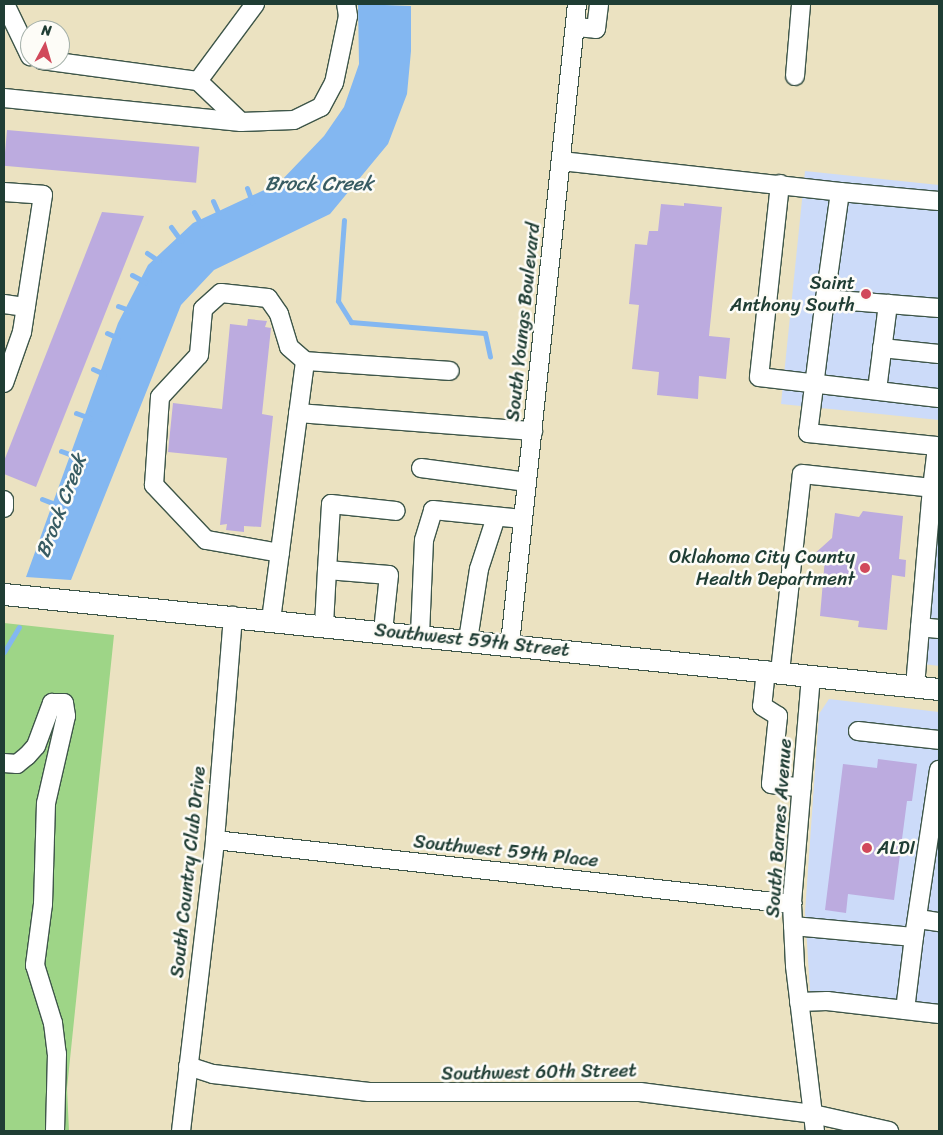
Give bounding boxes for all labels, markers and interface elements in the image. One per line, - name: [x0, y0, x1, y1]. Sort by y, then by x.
- text: N: [40, 18, 53, 44]
- north arrow: [20, 20, 70, 70]
- water label: Brock Creek: [265, 171, 373, 195]
- street label: South Youngs Boulevard: [501, 222, 545, 422]
- place label: Saint Anthony South: [729, 272, 855, 316]
- marker: Saint Anthony South: [859, 287, 873, 301]
- water label: Brock Creek: [30, 451, 92, 561]
- place label: Oklahoma City County Health Department: [669, 546, 855, 590]
- marker: Oklahoma City County Health Department: [859, 562, 871, 574]
- street label: Southwest 59th Street: [373, 618, 571, 662]
- street label: South Barnes Avenue: [761, 739, 797, 917]
- street label: South Country Club Drive: [166, 765, 210, 979]
- street label: Southwest 59th Place: [412, 830, 600, 872]
- place label: ALDI: [877, 837, 915, 859]
- marker: ALDI: [861, 842, 873, 854]
- street label: Southwest 60th Street: [441, 1059, 637, 1085]

